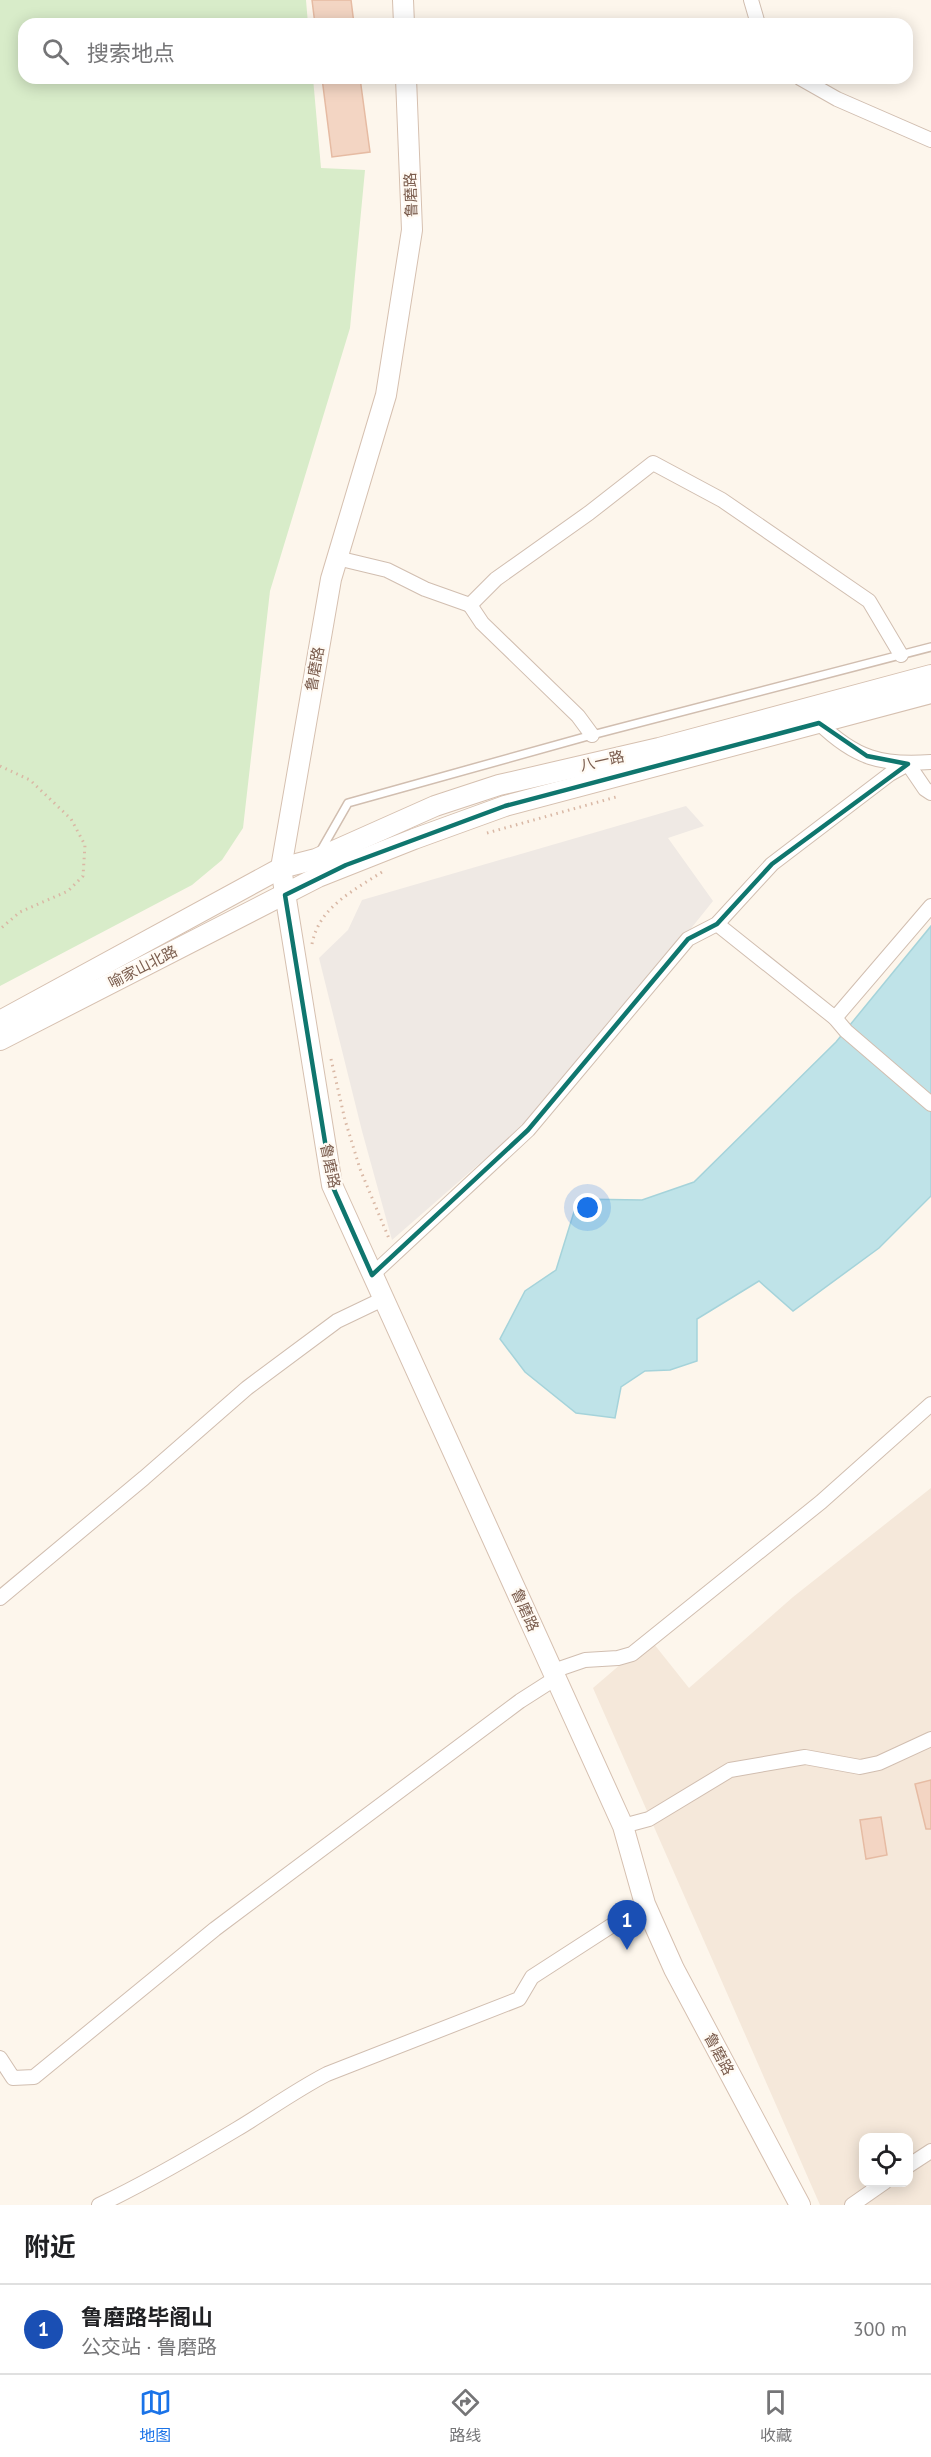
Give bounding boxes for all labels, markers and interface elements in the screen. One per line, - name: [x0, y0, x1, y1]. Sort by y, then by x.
- search box: [18, 18, 913, 84]
- icon: search: [39, 35, 72, 68]
- text: 搜索地点: [87, 39, 175, 67]
- street label: 鲁磨路: [400, 172, 421, 218]
- street label: 鲁磨路: [301, 645, 328, 693]
- street label: 八一路: [578, 746, 626, 775]
- street label: 喻家山北路: [105, 941, 181, 992]
- street label: 鲁磨路: [317, 1142, 344, 1190]
- your location: [573, 1193, 602, 1222]
- street label: 鲁磨路: [508, 1585, 543, 1634]
- pin: 1: [608, 1900, 646, 1950]
- street label: 鲁磨路: [700, 2029, 738, 2078]
- map controls: [859, 2133, 913, 2187]
- button: locate: [859, 2133, 913, 2187]
- text: 附近: [24, 2230, 76, 2263]
- text: 鲁磨路毕阁山: [81, 2303, 213, 2331]
- text: 1: [38, 2316, 49, 2342]
- text: 300 m: [853, 2316, 907, 2342]
- text: 公交站 · 鲁磨路: [81, 2334, 217, 2360]
- tab: 地图: [139, 2386, 172, 2446]
- tab: 路线: [449, 2386, 482, 2446]
- tab: 收藏: [759, 2386, 792, 2446]

